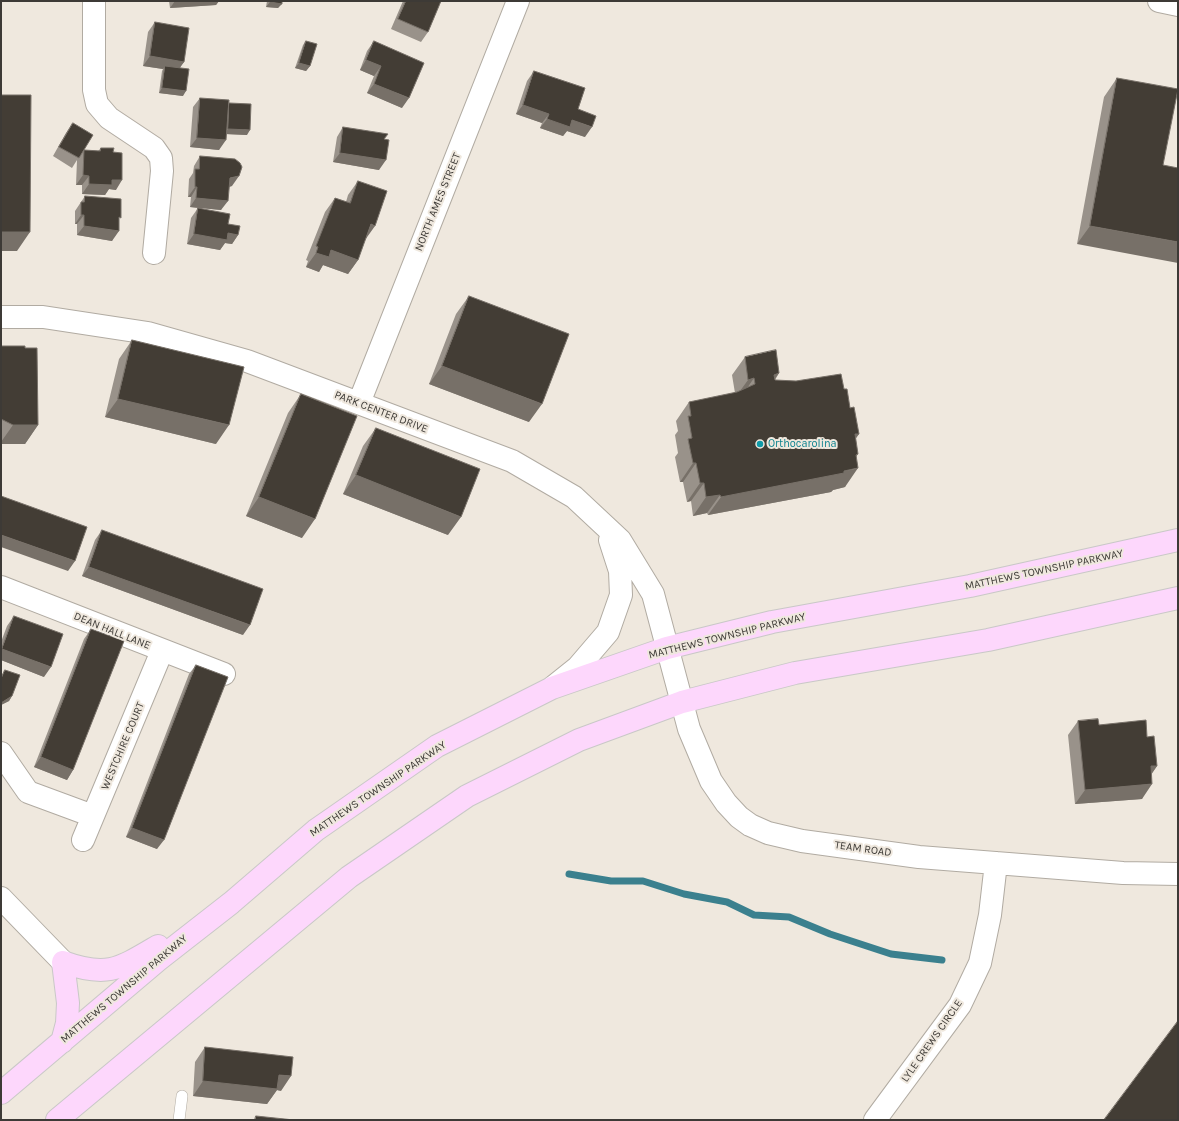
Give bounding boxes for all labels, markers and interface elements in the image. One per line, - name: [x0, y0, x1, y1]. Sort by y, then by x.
- street label: NORTH AMES STREET: [412, 151, 464, 253]
- street label: PARK CENTER DRIVE: [332, 388, 430, 436]
- place label: Orthocarolina: [768, 437, 837, 451]
- marker: Orthocarolina: [755, 439, 765, 449]
- street label: MATTHEWS TOWNSHIP PARKWAY: [964, 547, 1124, 593]
- street label: DEAN HALL LANE: [72, 610, 152, 652]
- street label: MATTHEWS TOWNSHIP PARKWAY: [647, 610, 807, 662]
- street label: WESTCHIRE COURT: [99, 700, 147, 792]
- street label: MATTHEWS TOWNSHIP PARKWAY: [307, 738, 449, 840]
- street label: TEAM ROAD: [834, 838, 892, 860]
- street label: MATTHEWS TOWNSHIP PARKWAY: [58, 932, 190, 1046]
- street label: LYLE CREWS CIRCLE: [899, 997, 965, 1085]

